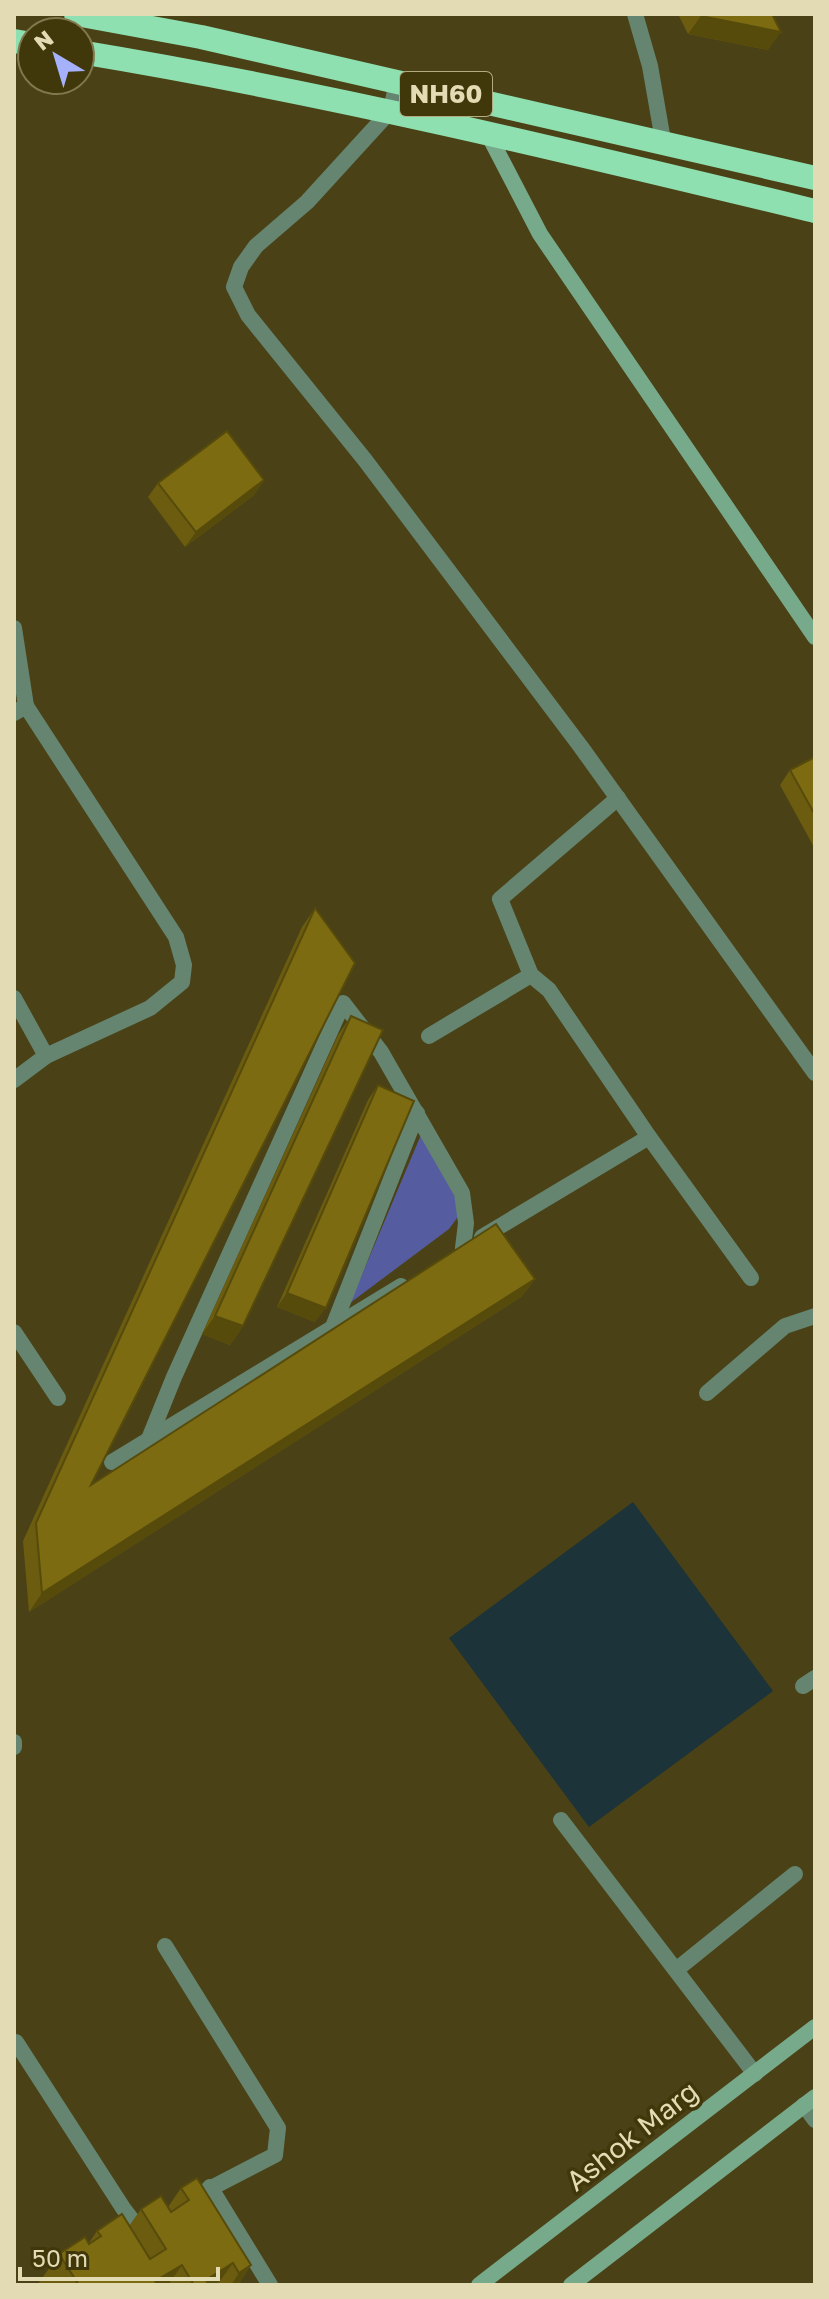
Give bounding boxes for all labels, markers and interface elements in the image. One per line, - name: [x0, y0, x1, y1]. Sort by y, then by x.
- north arrow: [16, 16, 96, 96]
- text: N: [28, 24, 58, 56]
- road number: NH60: [400, 72, 492, 116]
- street label: Ashok Marg: [559, 2074, 704, 2197]
- scale bar: [20, 2231, 218, 2281]
- text: 50 m: [32, 2243, 88, 2272]

